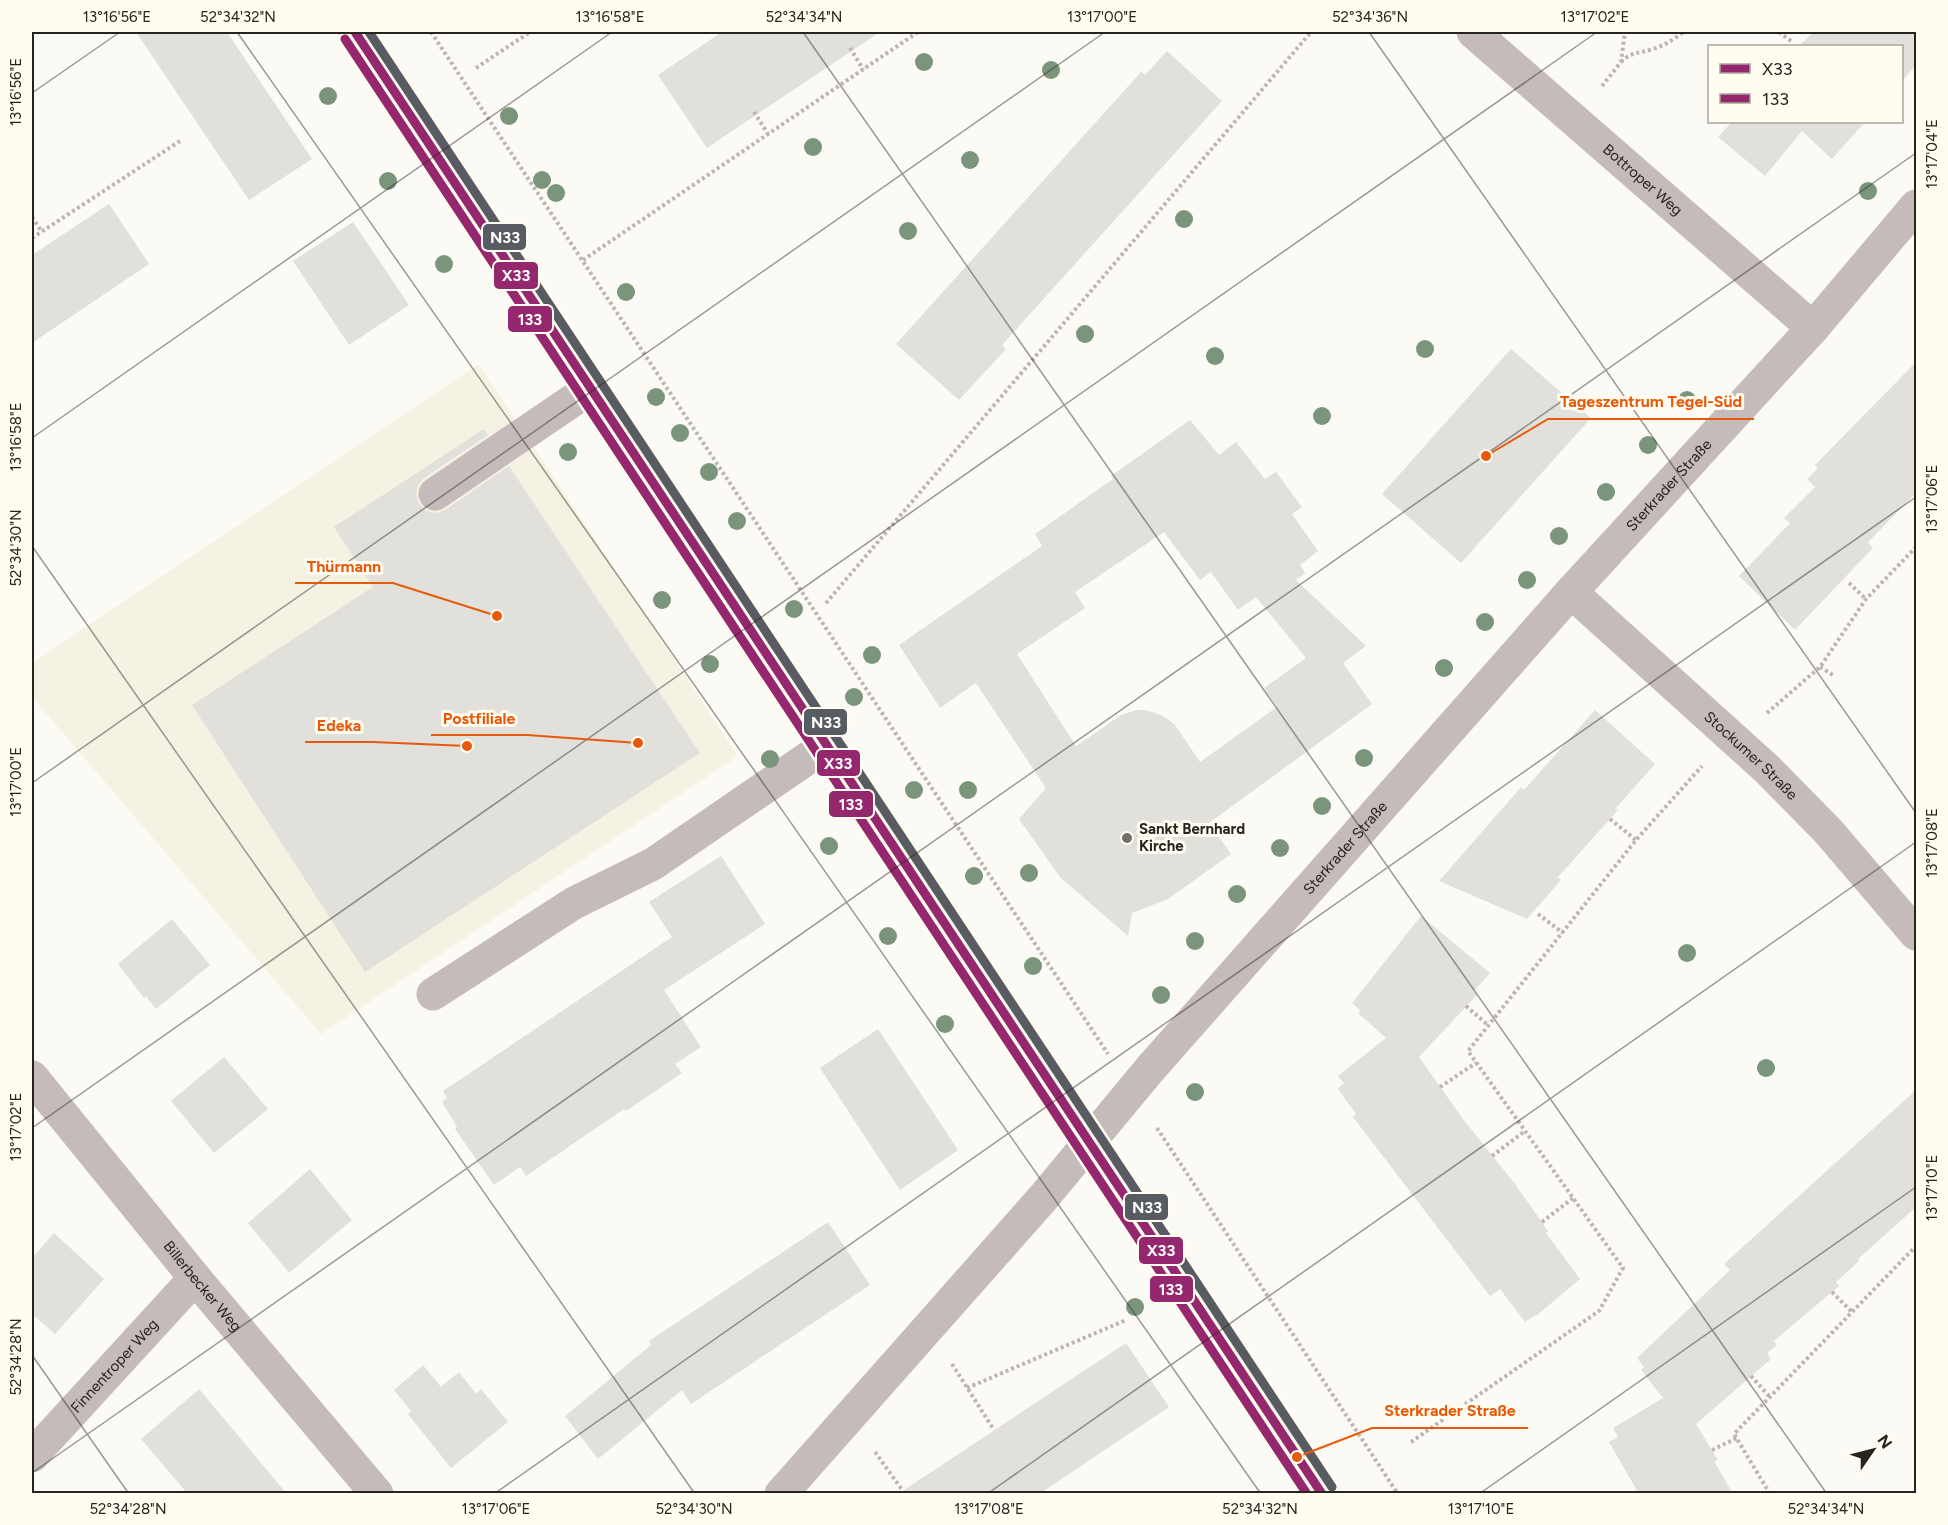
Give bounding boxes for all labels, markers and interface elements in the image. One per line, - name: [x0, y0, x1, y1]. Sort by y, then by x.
- text: 13°16'56"E: [83, 8, 151, 26]
- text: 52°34'32"N: [200, 8, 276, 26]
- text: 13°16'58"E: [575, 8, 645, 26]
- text: 52°34'34"N: [766, 8, 842, 26]
- text: 13°17'00"E: [1067, 8, 1137, 26]
- text: 52°34'36"N: [1332, 8, 1408, 26]
- text: 13°17'02"E: [1561, 8, 1629, 26]
- legend: [1708, 45, 1903, 123]
- text: 13°16'56"E: [7, 58, 25, 126]
- text: X33: [1762, 58, 1793, 80]
- text: 133: [1762, 88, 1789, 110]
- text: 13°17'04"E: [1923, 119, 1941, 189]
- street label: Bottroper Weg: [1599, 140, 1686, 219]
- line badge: N33: [482, 223, 527, 251]
- text: N33: [490, 228, 520, 247]
- line badge: X33: [493, 261, 539, 290]
- text: X33: [502, 266, 530, 285]
- line badge: 133: [507, 305, 553, 333]
- text: 133: [518, 310, 542, 329]
- callout: Tageszentrum Tegel-Süd: [1548, 385, 1754, 419]
- text: Tageszentrum Tegel-Süd: [1560, 392, 1742, 411]
- text: 13°16'58"E: [7, 402, 25, 472]
- street label: Sterkrader Straße: [1622, 436, 1715, 535]
- text: 13°17'06"E: [1923, 465, 1941, 533]
- text: 52°34'30"N: [7, 509, 25, 587]
- callout: Thürmann: [295, 549, 393, 583]
- text: Thürmann: [307, 557, 381, 576]
- callout: Postfiliale: [431, 701, 527, 735]
- street label: Stockumer Straße: [1700, 707, 1801, 804]
- callout: Edeka: [305, 708, 373, 742]
- line badge: N33: [803, 708, 848, 736]
- text: Postfiliale: [443, 709, 515, 728]
- text: N33: [811, 713, 841, 732]
- text: Edeka: [317, 716, 361, 735]
- text: 13°17'00"E: [7, 747, 25, 817]
- line badge: X33: [816, 749, 861, 777]
- text: X33: [824, 754, 852, 773]
- line badge: 133: [828, 790, 874, 818]
- text: 133: [839, 795, 863, 814]
- street label: Sterkrader Straße: [1299, 797, 1391, 898]
- text: 13°17'08"E: [1923, 808, 1941, 878]
- place label: Sankt Bernhard Kirche: [1139, 820, 1245, 855]
- marker: Sankt Bernhard Kirche: [1120, 831, 1134, 845]
- text: 13°17'02"E: [7, 1093, 25, 1161]
- text: 13°17'10"E: [1923, 1155, 1941, 1221]
- line badge: N33: [1124, 1193, 1169, 1221]
- text: N33: [1132, 1198, 1162, 1217]
- line badge: X33: [1138, 1236, 1184, 1265]
- street label: Billerbecker Weg: [160, 1237, 245, 1335]
- text: X33: [1147, 1241, 1175, 1260]
- line badge: 133: [1149, 1275, 1194, 1303]
- text: 133: [1159, 1280, 1183, 1299]
- street label: Finnentroper Weg: [67, 1315, 162, 1417]
- text: 52°34'28"N: [7, 1318, 25, 1396]
- callout: Sterkrader Straße: [1372, 1394, 1528, 1428]
- text: Sterkrader Straße: [1384, 1401, 1516, 1420]
- north arrow: [1843, 1420, 1903, 1480]
- text: N: [1874, 1431, 1896, 1452]
- text: 52°34'28"N: [89, 1500, 167, 1518]
- text: 13°17'06"E: [462, 1500, 530, 1518]
- text: 52°34'30"N: [655, 1500, 733, 1518]
- text: 13°17'08"E: [954, 1500, 1024, 1518]
- text: 52°34'32"N: [1222, 1500, 1298, 1518]
- text: 13°17'10"E: [1448, 1500, 1514, 1518]
- text: 52°34'34"N: [1788, 1500, 1864, 1518]

